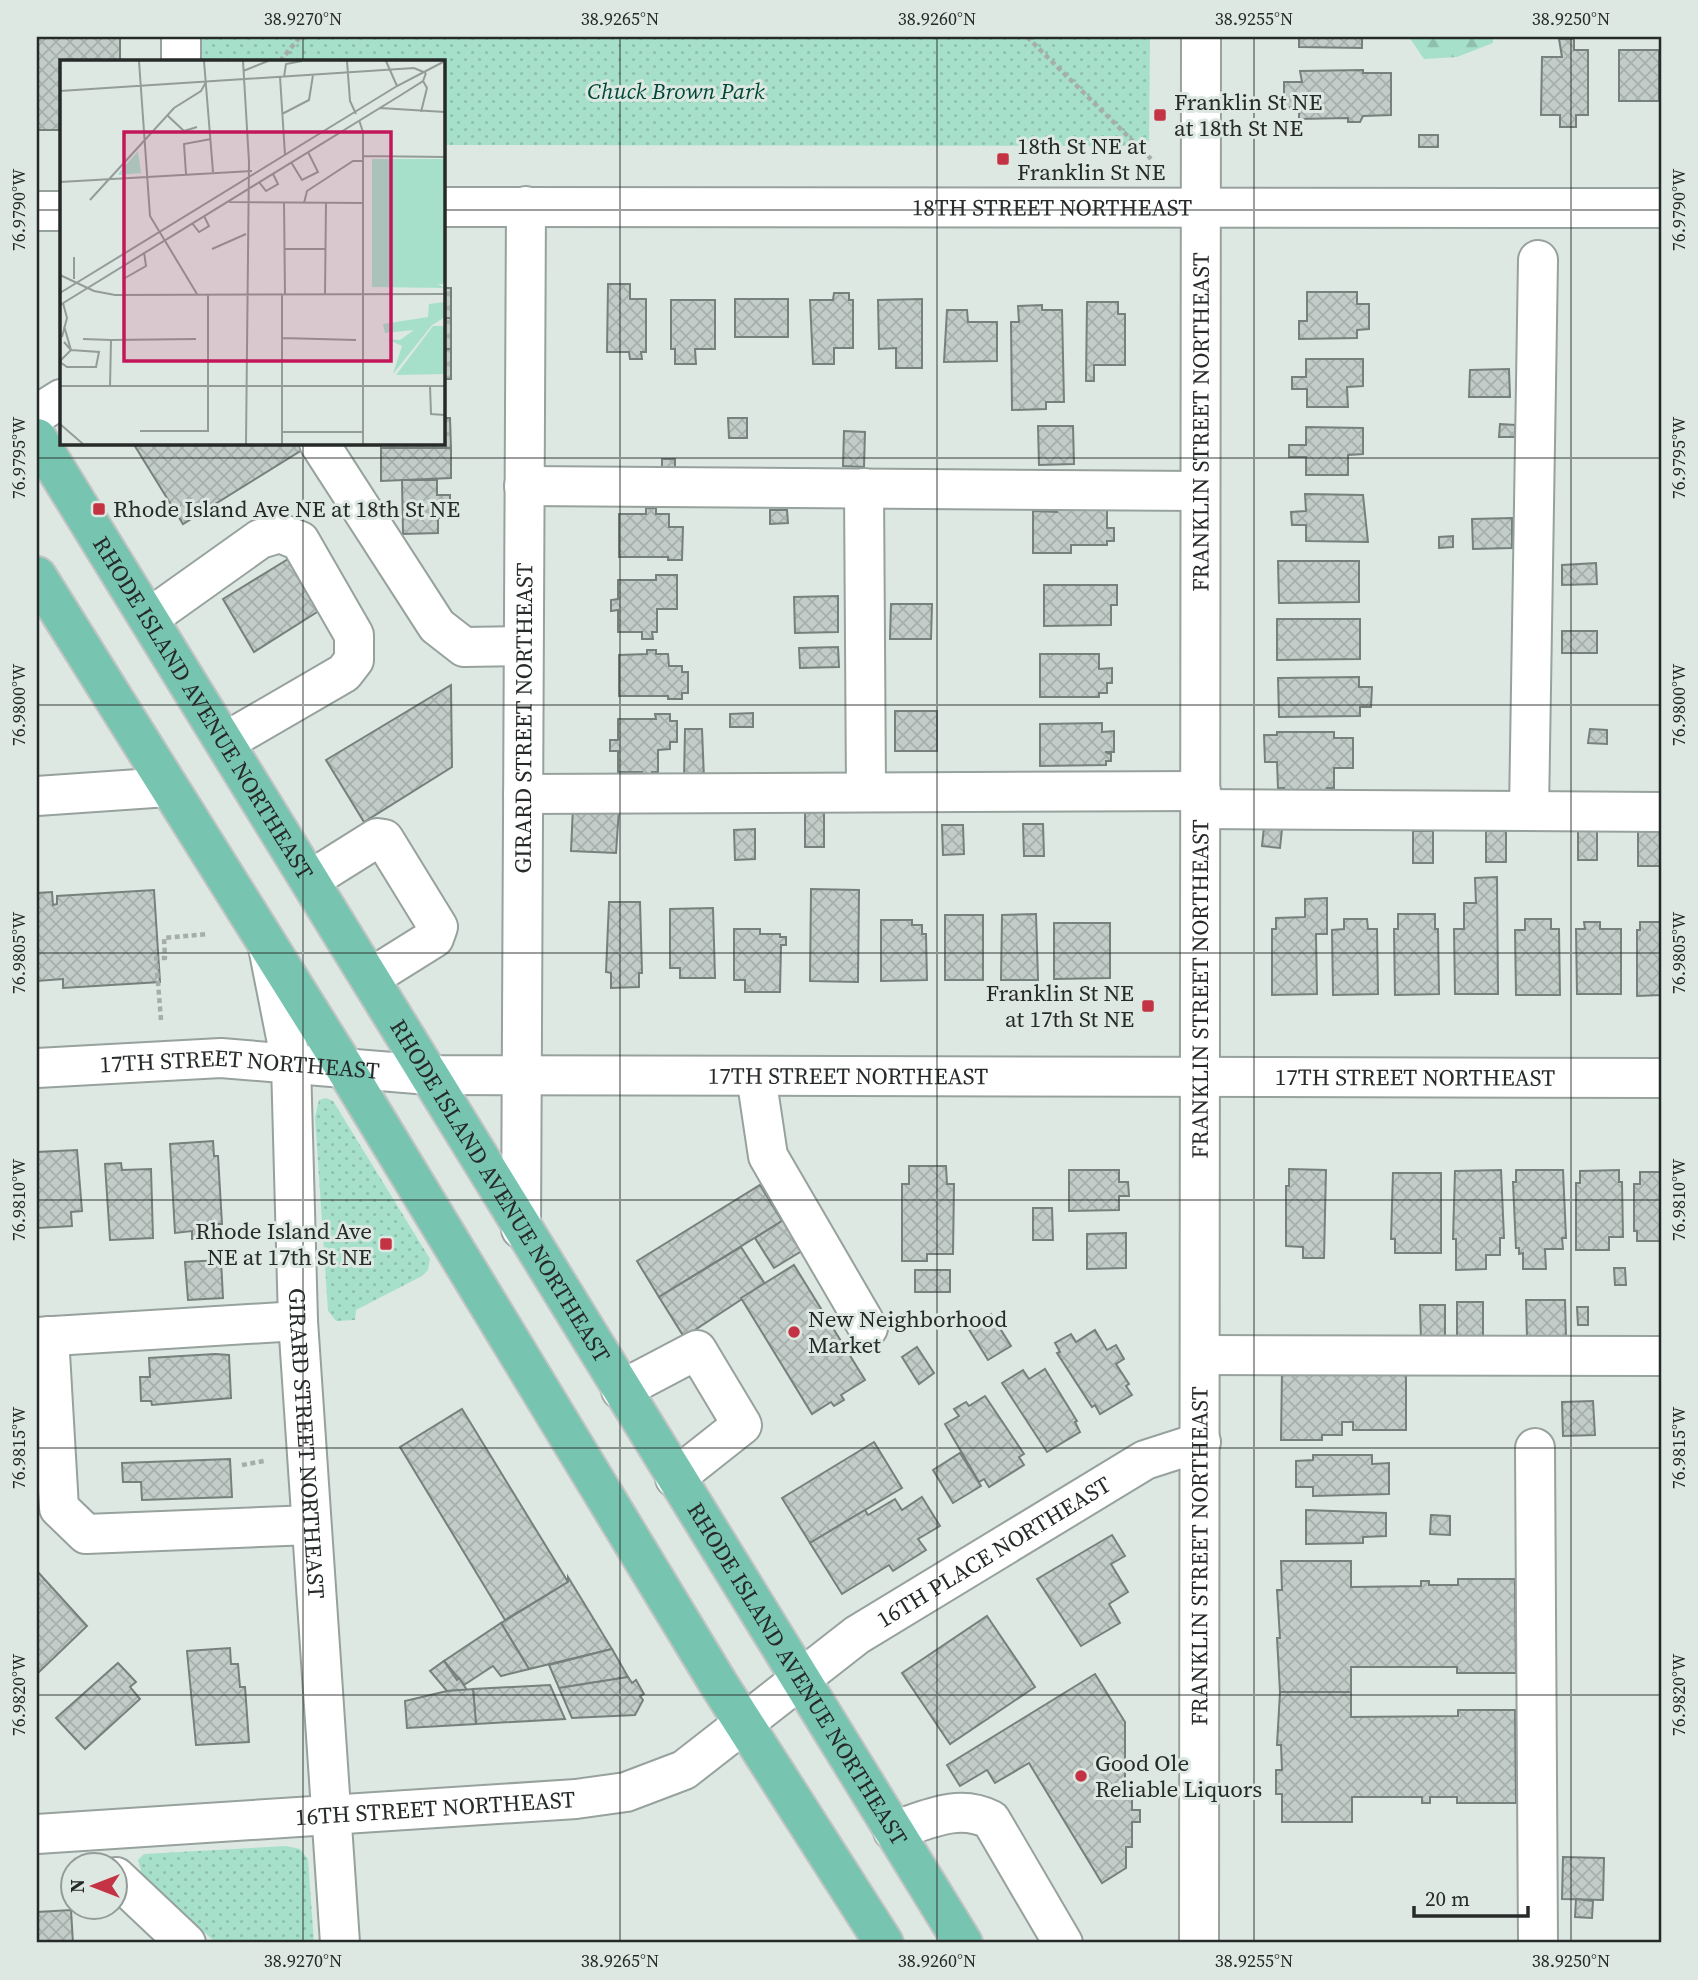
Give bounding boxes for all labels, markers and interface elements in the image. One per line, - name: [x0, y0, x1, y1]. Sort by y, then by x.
- text: 38.9270°N: [264, 6, 342, 31]
- text: 38.9265°N: [581, 6, 659, 31]
- text: 38.9260°N: [898, 6, 976, 31]
- text: 38.9255°N: [1215, 6, 1293, 31]
- text: 38.9250°N: [1532, 6, 1610, 31]
- inset map: [60, 60, 444, 444]
- park label: Chuck Brown Park: [587, 75, 765, 107]
- place label: Franklin St NE at 18th St NE: [1174, 86, 1322, 144]
- marker: Franklin St NE at 18th St NE: [1152, 107, 1168, 123]
- place label: 18th St NE at Franklin St NE: [1017, 130, 1165, 188]
- marker: 18th St NE at Franklin St NE: [995, 151, 1011, 167]
- text: 76.9790°W: [6, 168, 31, 251]
- text: 76.9790°W: [1666, 168, 1691, 251]
- street label: 18TH STREET NORTHEAST: [912, 191, 1192, 224]
- street label: FRANKLIN STREET NORTHEAST: [1184, 252, 1217, 592]
- text: 76.9795°W: [6, 416, 31, 499]
- text: 76.9795°W: [1666, 416, 1691, 499]
- place label: Rhode Island Ave NE at 18th St NE: [113, 493, 460, 525]
- marker: Rhode Island Ave NE at 18th St NE: [91, 501, 107, 517]
- street label: RHODE ISLAND AVENUE NORTHEAST: [85, 530, 321, 886]
- street label: GIRARD STREET NORTHEAST: [507, 562, 540, 874]
- text: 76.9800°W: [6, 663, 31, 746]
- text: 76.9800°W: [1666, 663, 1691, 746]
- street label: FRANKLIN STREET NORTHEAST: [1184, 819, 1216, 1159]
- text: 76.9805°W: [6, 911, 31, 994]
- text: 76.9805°W: [1666, 911, 1691, 994]
- place label: Franklin St NE at 17th St NE: [986, 977, 1134, 1035]
- marker: Franklin St NE at 17th St NE: [1140, 998, 1156, 1014]
- street label: RHODE ISLAND AVENUE NORTHEAST: [382, 1013, 618, 1369]
- street label: 17TH STREET NORTHEAST: [99, 1041, 381, 1087]
- street label: 17TH STREET NORTHEAST: [708, 1060, 988, 1092]
- street label: 17TH STREET NORTHEAST: [1275, 1061, 1555, 1094]
- text: 76.9810°W: [6, 1158, 31, 1241]
- text: 76.9810°W: [1666, 1158, 1691, 1241]
- place label: Rhode Island Ave NE at 17th St NE: [195, 1215, 372, 1273]
- marker: Rhode Island Ave NE at 17th St NE: [378, 1236, 394, 1252]
- street label: GIRARD STREET NORTHEAST: [281, 1288, 333, 1600]
- place label: New Neighborhood Market: [808, 1303, 1007, 1361]
- marker: New Neighborhood Market: [786, 1324, 802, 1340]
- street label: FRANKLIN STREET NORTHEAST: [1183, 1386, 1216, 1726]
- text: 76.9815°W: [6, 1406, 31, 1489]
- text: 76.9815°W: [1666, 1406, 1691, 1489]
- street label: 16TH PLACE NORTHEAST: [871, 1468, 1117, 1635]
- street label: RHODE ISLAND AVENUE NORTHEAST: [680, 1496, 915, 1852]
- text: 76.9820°W: [6, 1653, 31, 1736]
- text: 76.9820°W: [1666, 1653, 1691, 1736]
- place label: Good Ole Reliable Liquors: [1095, 1747, 1262, 1805]
- marker: Good Ole Reliable Liquors: [1073, 1768, 1089, 1784]
- street label: 16TH STREET NORTHEAST: [294, 1783, 576, 1833]
- north arrow: [60, 1850, 130, 1920]
- scale bar: [1414, 1875, 1528, 1919]
- text: N: [64, 1879, 90, 1893]
- text: 20 m: [1425, 1884, 1470, 1913]
- text: 38.9270°N: [264, 1948, 342, 1973]
- text: 38.9265°N: [581, 1948, 659, 1973]
- text: 38.9260°N: [898, 1948, 976, 1973]
- text: 38.9255°N: [1215, 1948, 1293, 1973]
- text: 38.9250°N: [1532, 1948, 1610, 1973]

